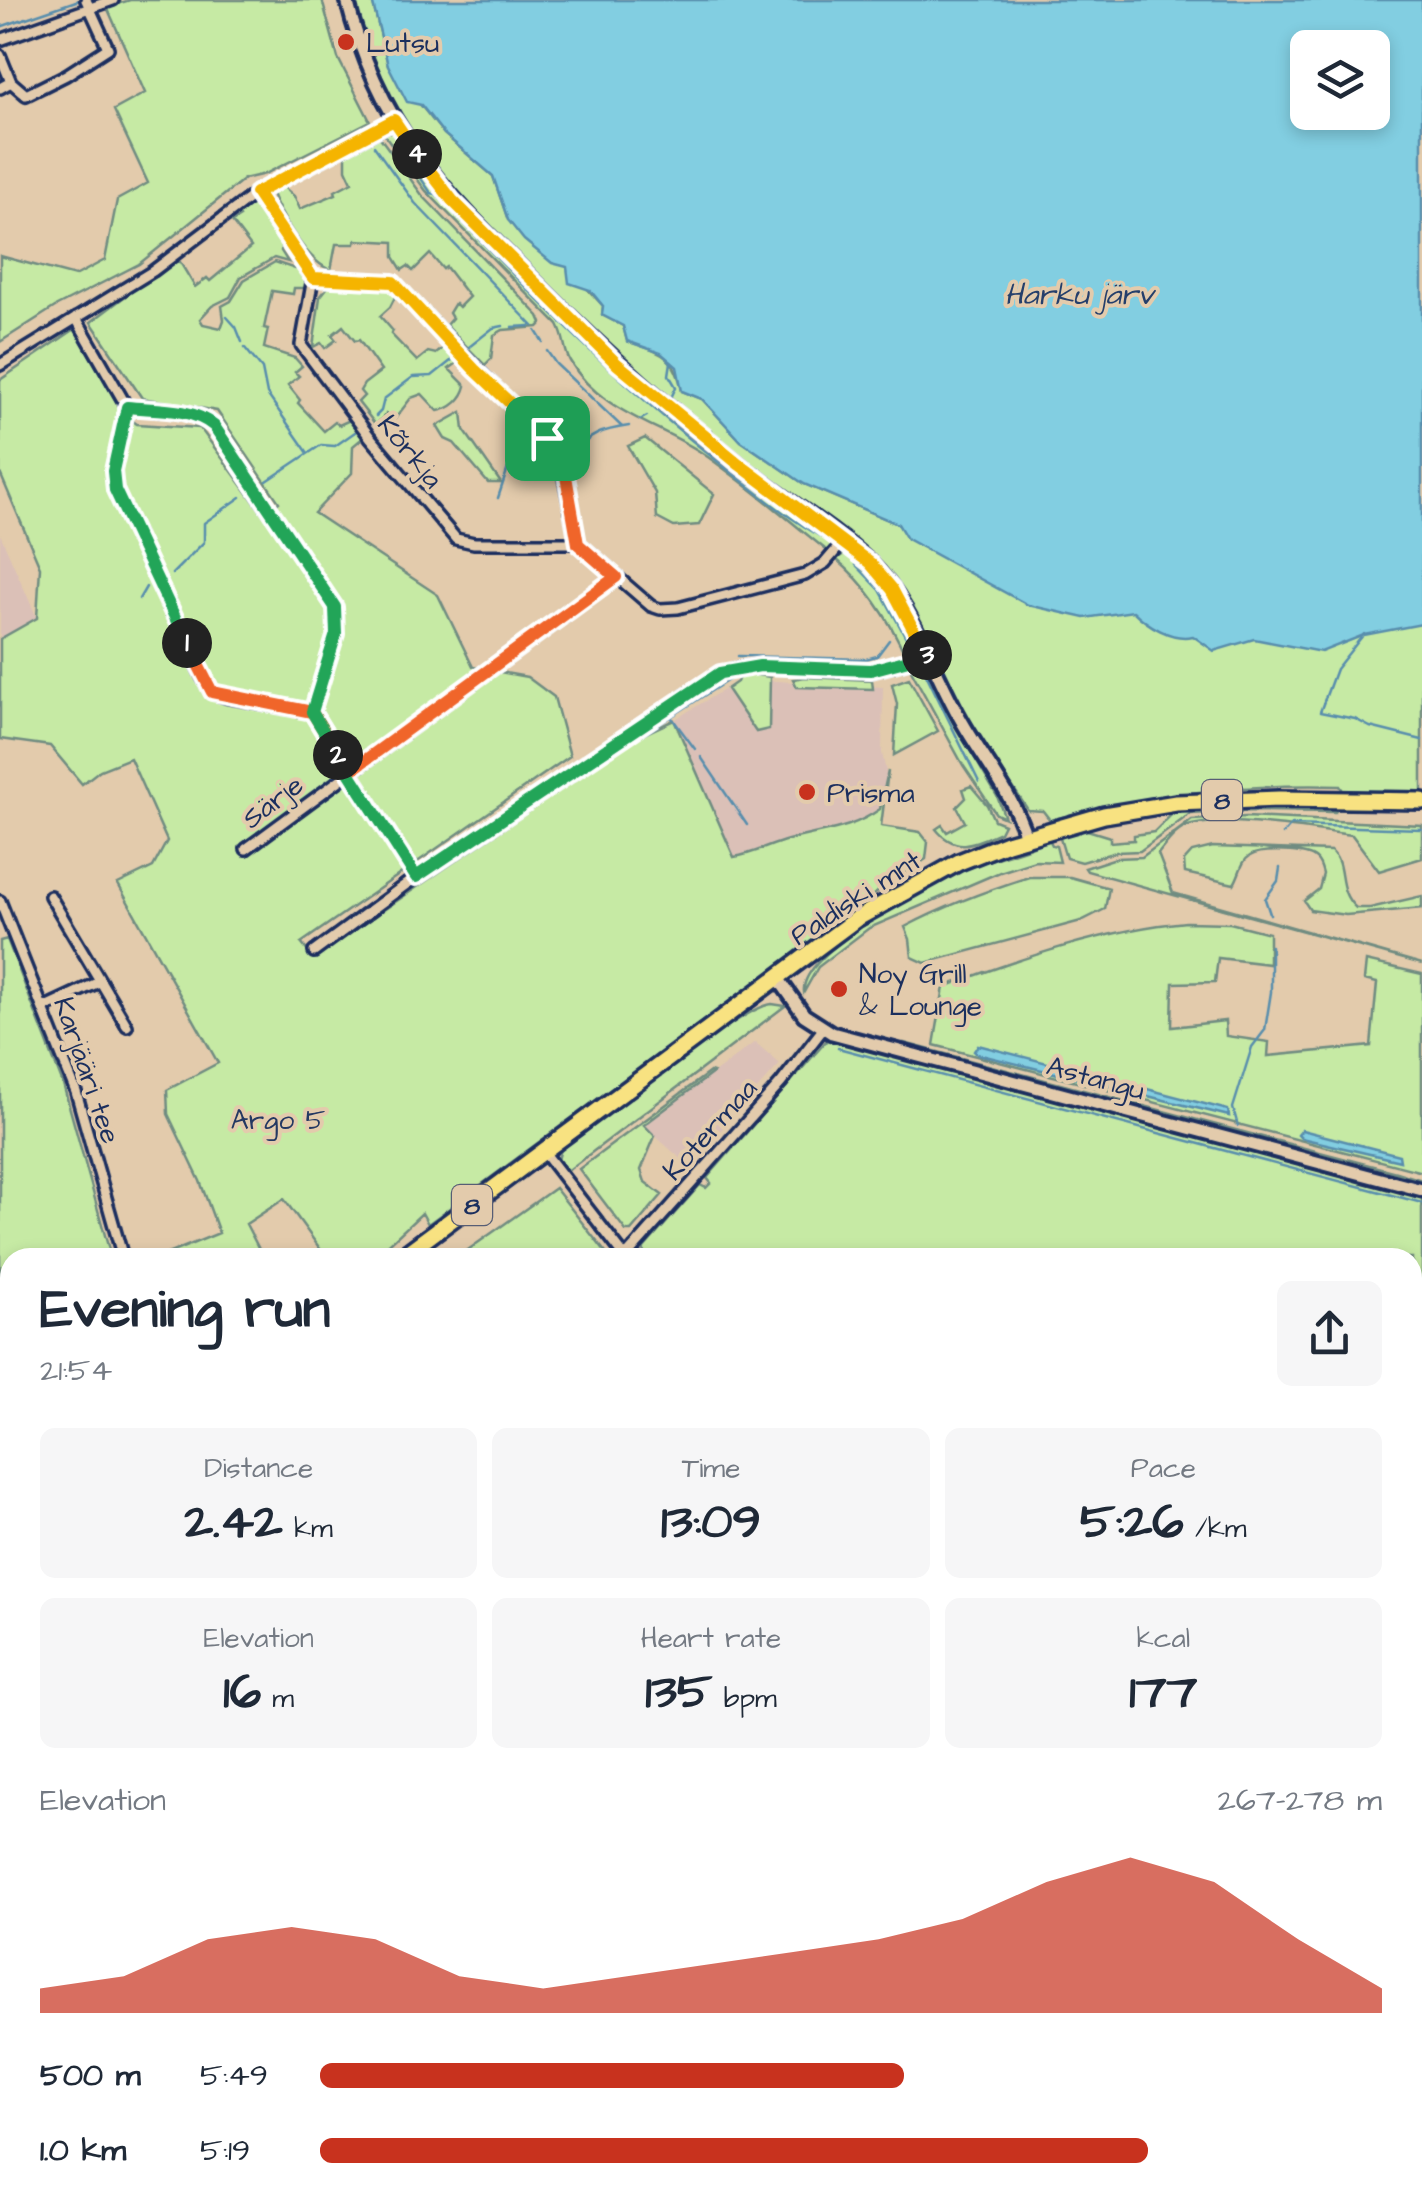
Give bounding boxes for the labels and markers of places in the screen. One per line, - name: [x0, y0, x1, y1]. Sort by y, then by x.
- place label: Lutsu: [366, 24, 439, 63]
- marker: Lutsu: [335, 31, 357, 53]
- pin: 4: [392, 129, 442, 179]
- pin: [505, 396, 590, 481]
- pin: 1: [162, 618, 212, 668]
- pin: 3: [902, 630, 952, 680]
- pin: 2: [313, 730, 363, 780]
- place label: Prisma: [827, 774, 915, 813]
- marker: Prisma: [796, 781, 818, 803]
- place label: Noy Grill & Lounge: [859, 955, 982, 1027]
- marker: Noy Grill & Lounge: [828, 978, 850, 1000]

